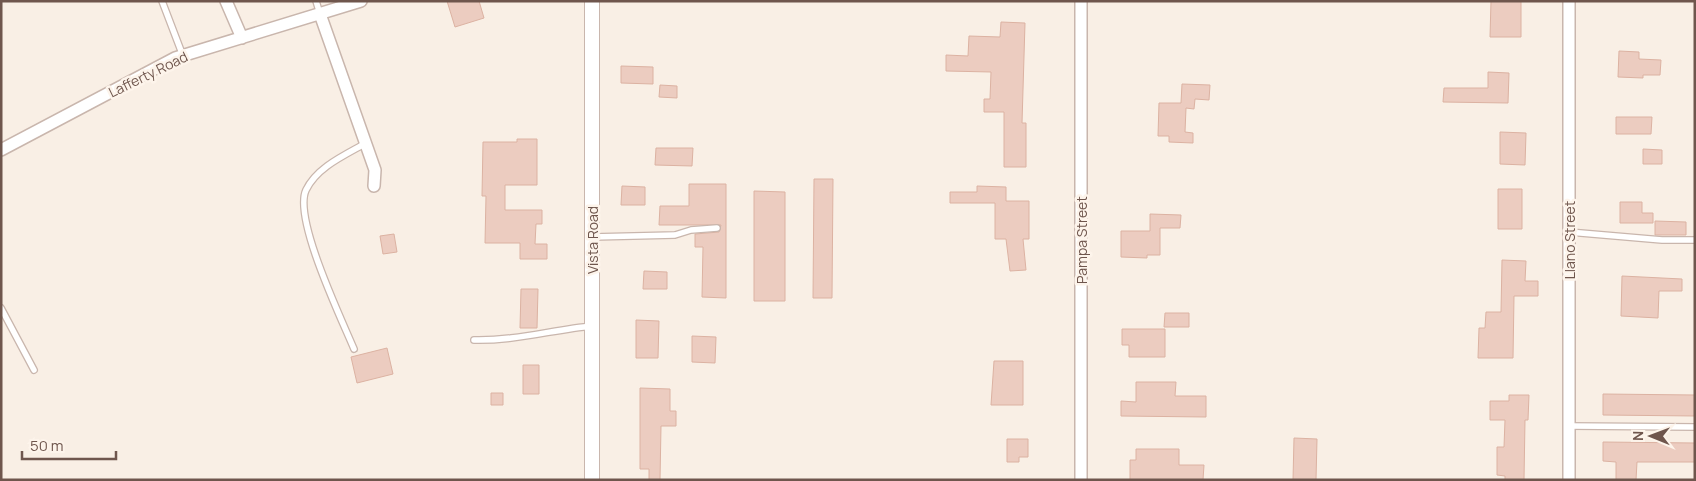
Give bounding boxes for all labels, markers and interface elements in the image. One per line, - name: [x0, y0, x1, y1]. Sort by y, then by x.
- street label: Lafferty Road: [105, 47, 191, 101]
- street label: Pampa Street: [1072, 196, 1091, 284]
- street label: Llano Street: [1560, 200, 1579, 279]
- street label: Vista Road: [583, 206, 602, 274]
- north arrow: [1626, 411, 1676, 461]
- scale bar: [22, 428, 116, 460]
- text: N: [1628, 431, 1647, 441]
- text: 50 m: [30, 435, 64, 456]

